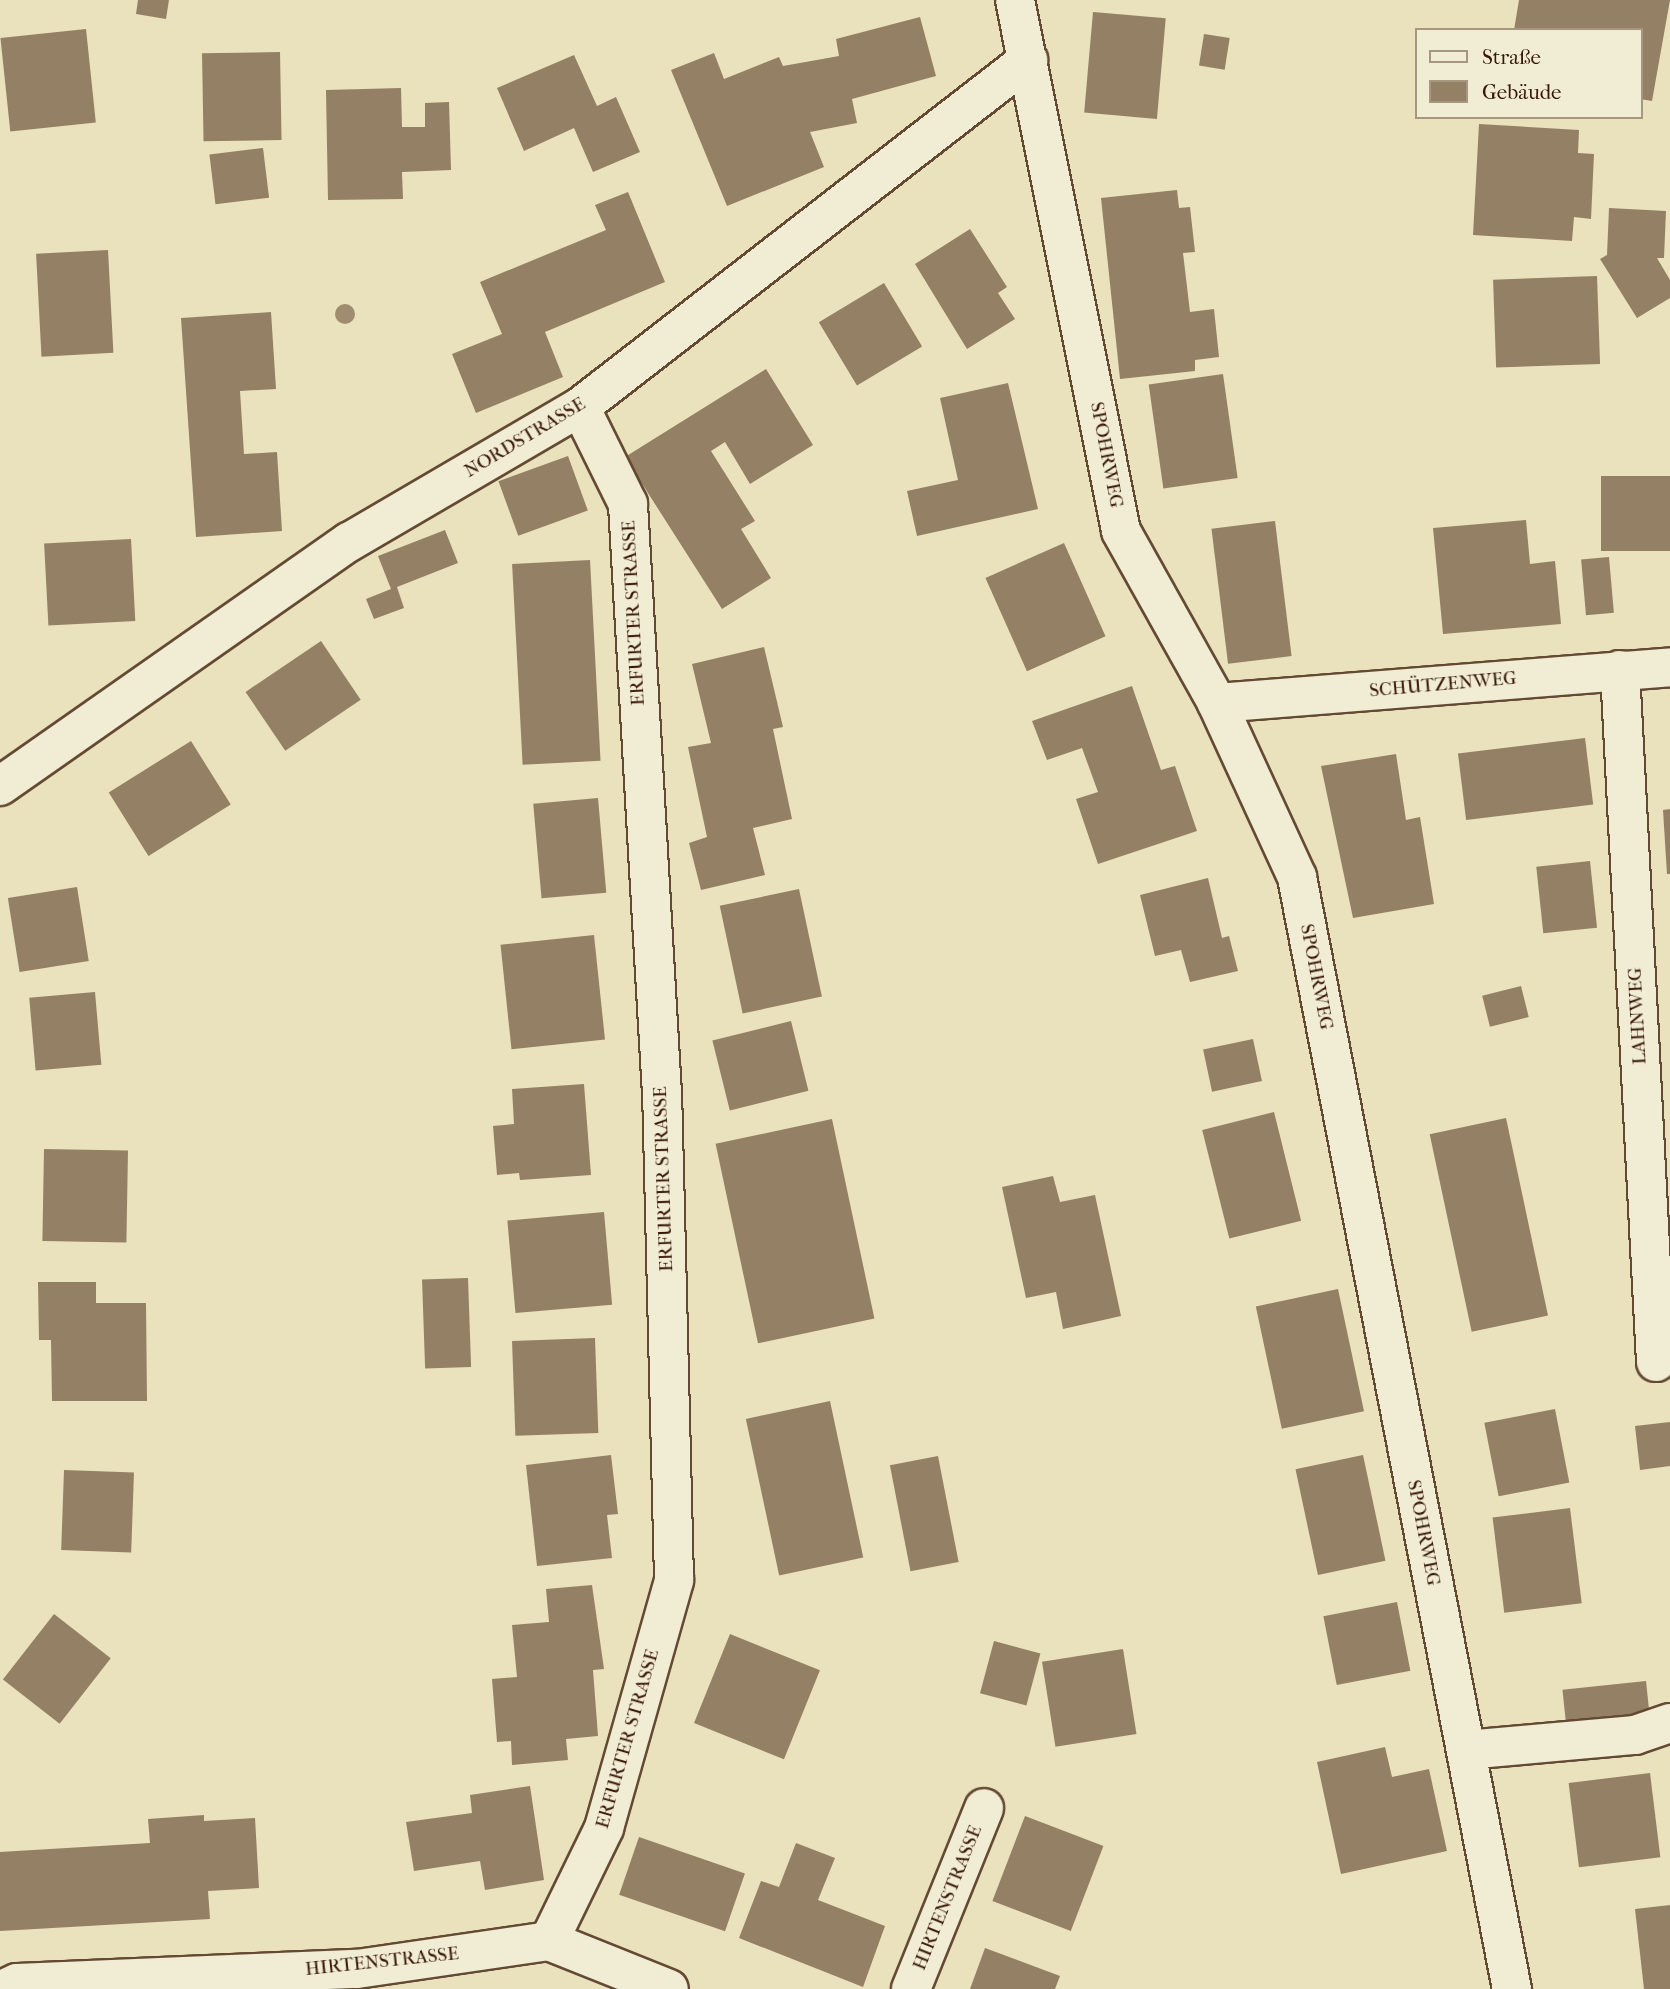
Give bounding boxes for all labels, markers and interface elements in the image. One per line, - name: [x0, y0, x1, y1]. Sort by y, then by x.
- legend: [1414, 28, 1642, 119]
- text: Straße: [1482, 45, 1541, 69]
- text: Gebäude: [1482, 80, 1562, 104]
- street label: NORDSTRASSE: [460, 393, 590, 483]
- street label: SPOHRWEG: [1085, 400, 1127, 510]
- street label: ERFURTER STRASSE: [618, 520, 650, 706]
- street label: SCHÜTZENWEG: [1368, 667, 1518, 703]
- street label: SPOHRWEG: [1295, 922, 1337, 1032]
- street label: LAHNWEG: [1624, 967, 1652, 1065]
- street label: ERFURTER STRASSE: [649, 1086, 679, 1272]
- street label: SPOHRWEG: [1402, 1478, 1444, 1588]
- street label: ERFURTER STRASSE: [591, 1647, 665, 1831]
- street label: HIRTENSTRASSE: [909, 1822, 987, 1974]
- street label: HIRTENSTRASSE: [304, 1943, 460, 1981]

